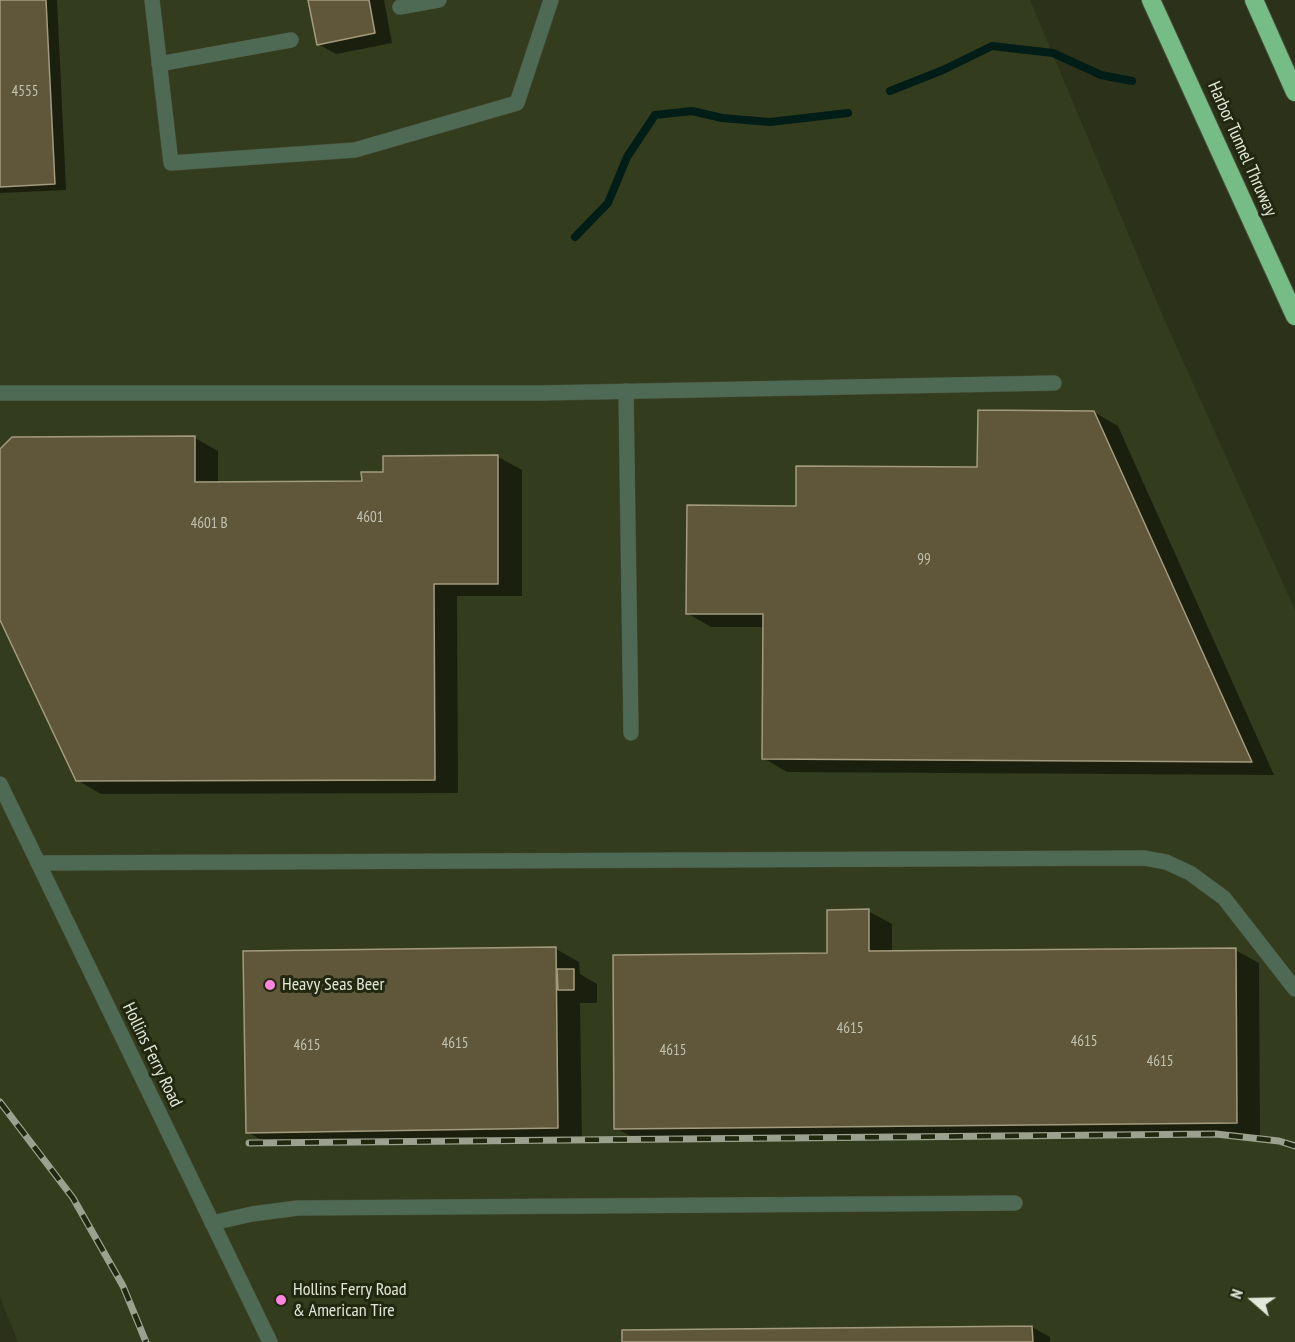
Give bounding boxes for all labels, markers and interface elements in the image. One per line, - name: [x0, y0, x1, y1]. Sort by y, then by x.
- street label: Harbor Tunnel Thruway: [1203, 78, 1281, 220]
- house number: 4555: [12, 83, 38, 101]
- house number: 4601: [357, 509, 383, 527]
- house number: 4601 B: [190, 515, 228, 533]
- house number: 99: [917, 551, 931, 569]
- place label: Heavy Seas Beer: [282, 974, 384, 996]
- marker: Heavy Seas Beer: [263, 978, 277, 992]
- street label: Hollins Ferry Road: [117, 999, 187, 1111]
- house number: 4615: [837, 1020, 863, 1038]
- house number: 4615: [1071, 1033, 1097, 1051]
- house number: 4615: [442, 1035, 468, 1053]
- house number: 4615: [294, 1037, 320, 1055]
- house number: 4615: [660, 1042, 686, 1060]
- house number: 4615: [1147, 1053, 1173, 1071]
- north arrow: [1223, 1270, 1283, 1330]
- place label: Hollins Ferry Road & American Tire: [293, 1279, 407, 1322]
- text: N: [1225, 1286, 1247, 1301]
- marker: Hollins Ferry Road & American Tire: [274, 1293, 288, 1307]

